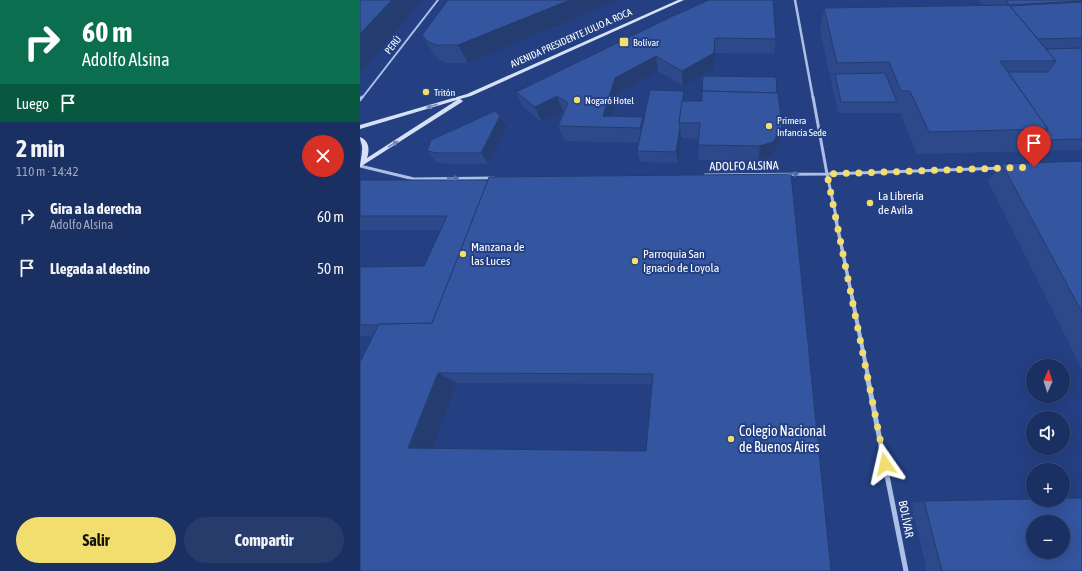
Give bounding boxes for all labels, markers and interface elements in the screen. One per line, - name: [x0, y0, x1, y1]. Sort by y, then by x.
- street label: AVENIDA PRESIDENTE JULIO A. ROCA: [509, 6, 634, 70]
- icon: right: [16, 16, 68, 68]
- text: 60 m: [82, 16, 132, 48]
- street label: PERÚ: [382, 34, 404, 56]
- marker: Bolívar: [618, 36, 630, 48]
- place label: Bolívar: [633, 37, 660, 48]
- text: Adolfo Alsina: [82, 49, 170, 70]
- marker: Tritón: [421, 87, 431, 97]
- place label: Tritón: [434, 87, 456, 98]
- icon: arrive: [57, 92, 79, 114]
- text: Luego: [16, 95, 49, 112]
- marker: Nogaró Hotel: [572, 95, 582, 105]
- place label: Nogaró Hotel: [585, 95, 634, 106]
- one-way arrow: [425, 103, 437, 109]
- place label: Primera Infancia Sede: [777, 115, 827, 138]
- marker: Primera Infancia Sede: [764, 121, 774, 131]
- pin: [1017, 126, 1051, 167]
- icon: arrive: [1023, 132, 1045, 154]
- text: 2 min: [16, 135, 65, 162]
- button: close: [302, 135, 344, 177]
- one-way arrow: [387, 140, 399, 147]
- street label: ADOLFO ALSINA: [709, 158, 779, 174]
- text: 110 m · 14:42: [16, 164, 79, 179]
- one-way arrow: [787, 171, 800, 177]
- one-way arrow: [447, 175, 460, 181]
- place label: La Librería de Avila: [878, 189, 924, 217]
- marker: La Librería de Avila: [865, 198, 875, 208]
- text: Gira a la derecha: [50, 200, 141, 217]
- icon: right: [16, 205, 38, 227]
- text: 60 m: [317, 208, 344, 225]
- text: Adolfo Alsina: [50, 217, 113, 232]
- place label: Manzana de las Luces: [471, 240, 525, 268]
- place label: Parroquia San Ignacio de Loyola: [643, 247, 719, 275]
- marker: Manzana de las Luces: [458, 249, 468, 259]
- marker: Parroquia San Ignacio de Loyola: [630, 256, 640, 266]
- icon: arrive: [16, 257, 38, 279]
- text: Llegada al destino: [50, 260, 150, 277]
- text: 50 m: [317, 260, 344, 277]
- north arrow: [1026, 359, 1070, 403]
- map controls: [1026, 359, 1070, 559]
- button: sound: [1026, 411, 1070, 455]
- place label: Colegio Nacional de Buenos Aires: [739, 423, 827, 455]
- marker: Colegio Nacional de Buenos Aires: [726, 434, 736, 444]
- position arrow: [864, 443, 906, 485]
- button: +: [1026, 463, 1070, 507]
- street label: BOLÍVAR: [896, 499, 916, 539]
- button: −: [1026, 515, 1070, 559]
- button: Salir: [16, 517, 176, 563]
- button: Compartir: [184, 517, 344, 563]

